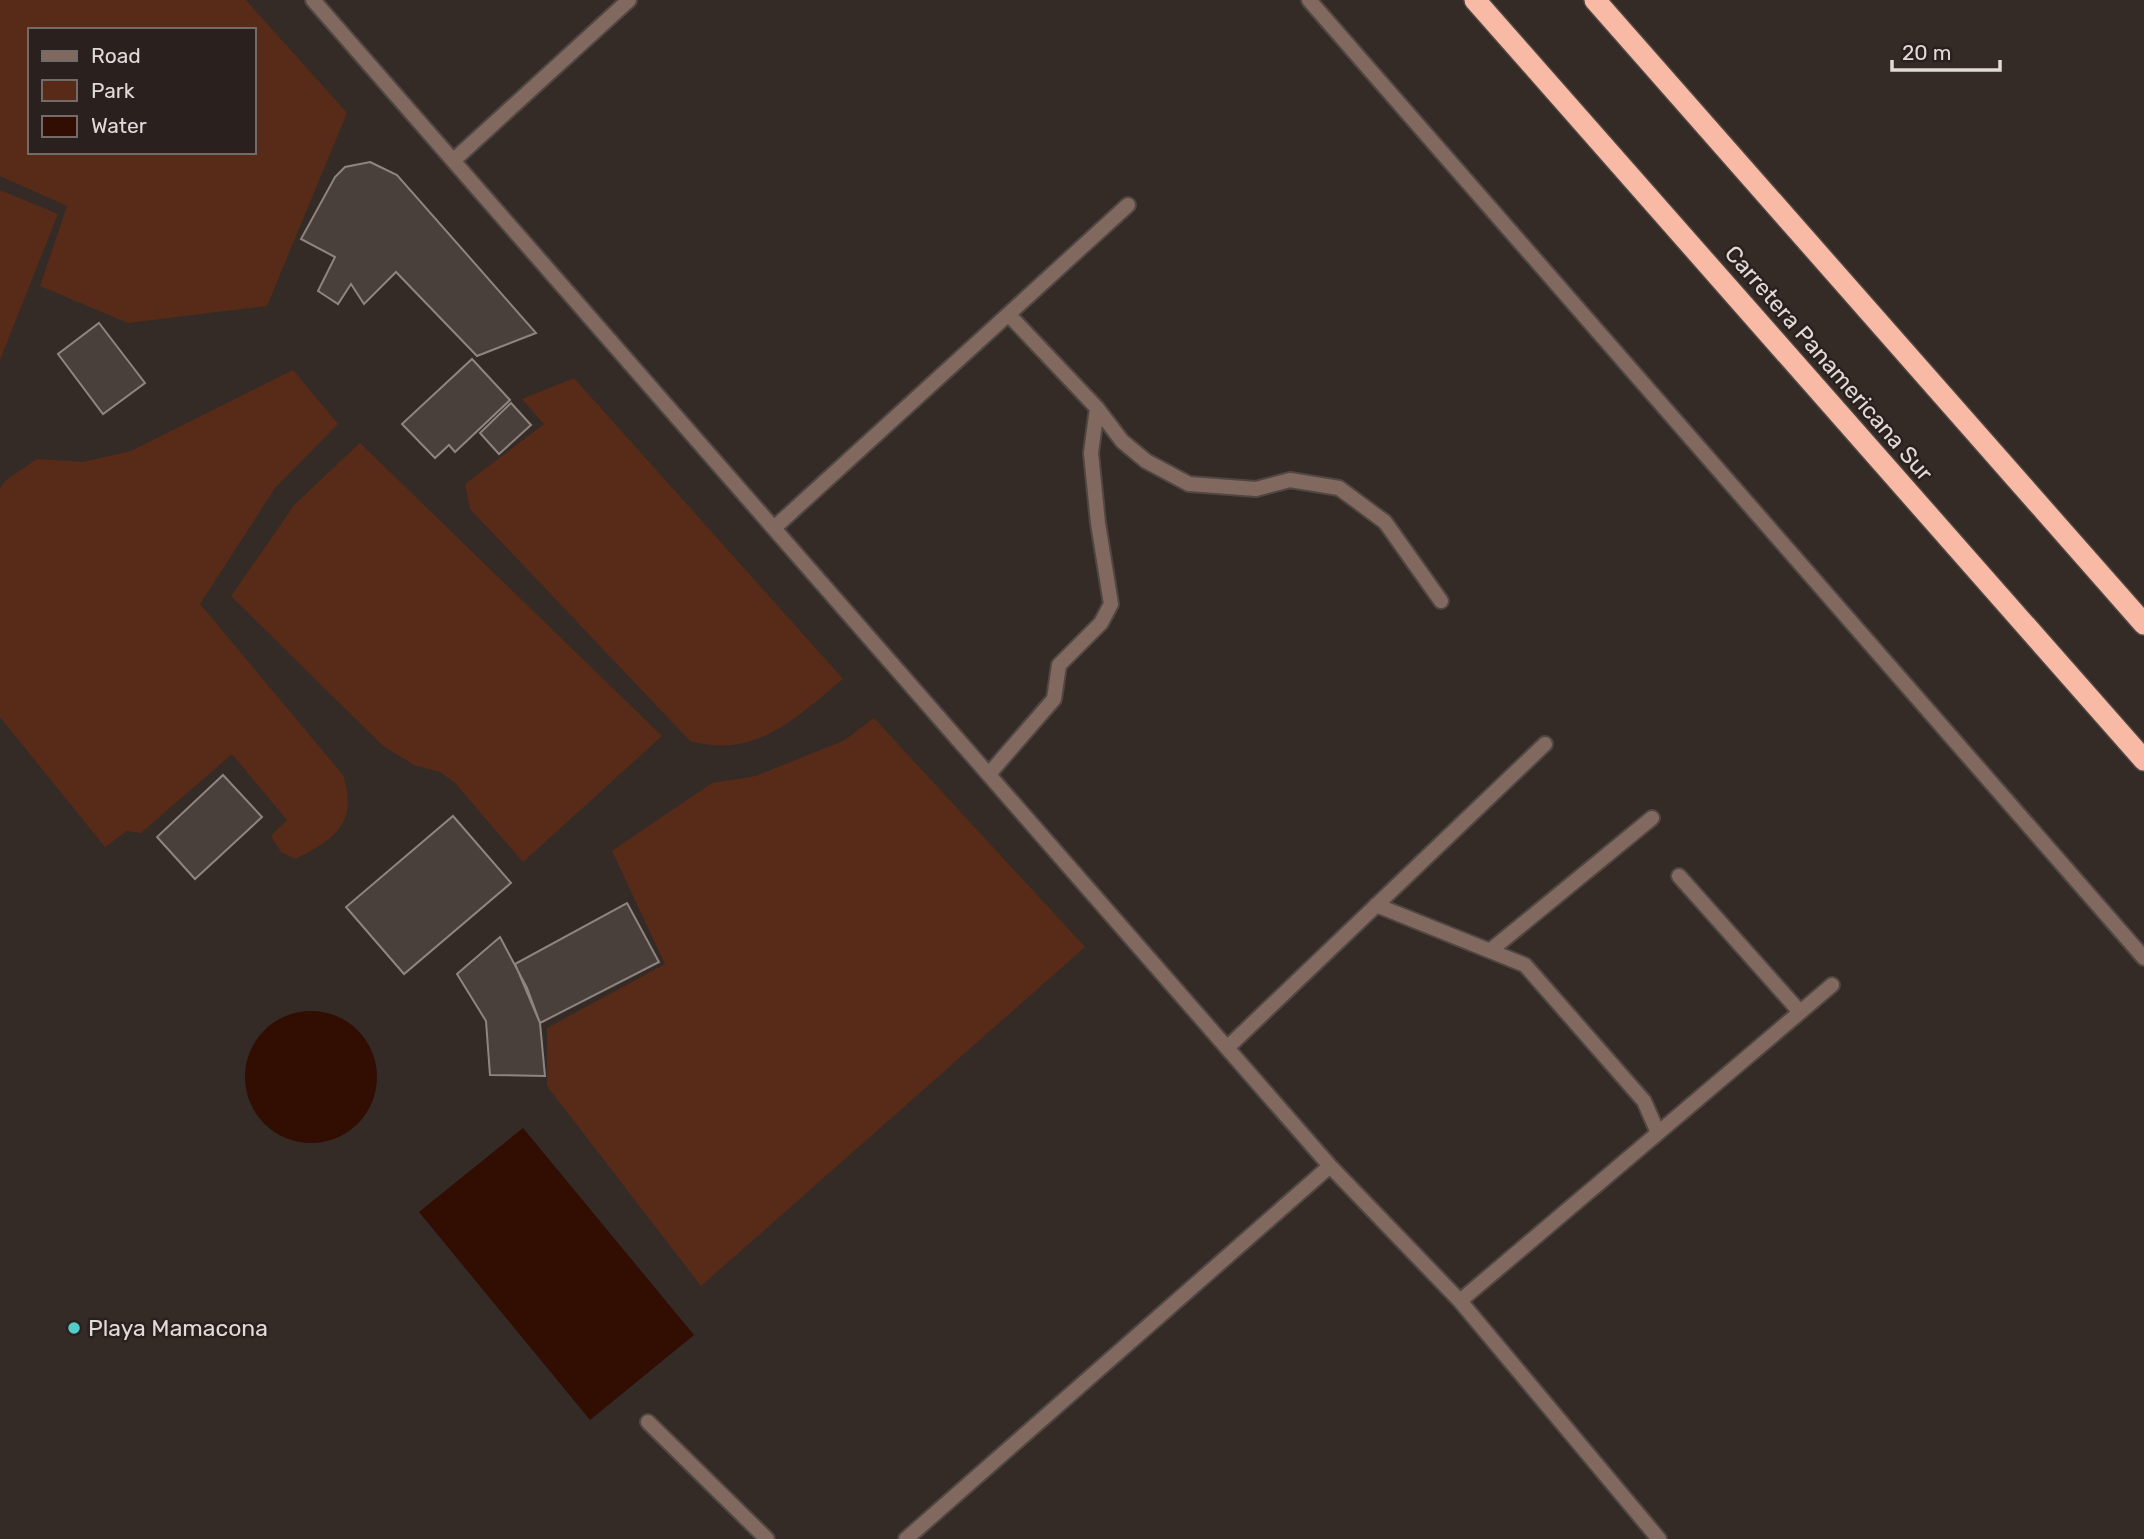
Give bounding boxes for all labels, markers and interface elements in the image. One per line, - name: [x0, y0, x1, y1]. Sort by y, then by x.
- legend: [28, 28, 256, 154]
- scale bar: [1892, 28, 2000, 72]
- text: 20 m: [1902, 40, 1951, 65]
- text: Road: [91, 43, 141, 68]
- text: Park: [91, 78, 135, 103]
- text: Water: [91, 113, 147, 138]
- street label: Carretera Panamericana Sur: [1719, 240, 1939, 487]
- place label: Playa Mamacona: [88, 1314, 268, 1342]
- marker: Playa Mamacona: [66, 1320, 82, 1336]

